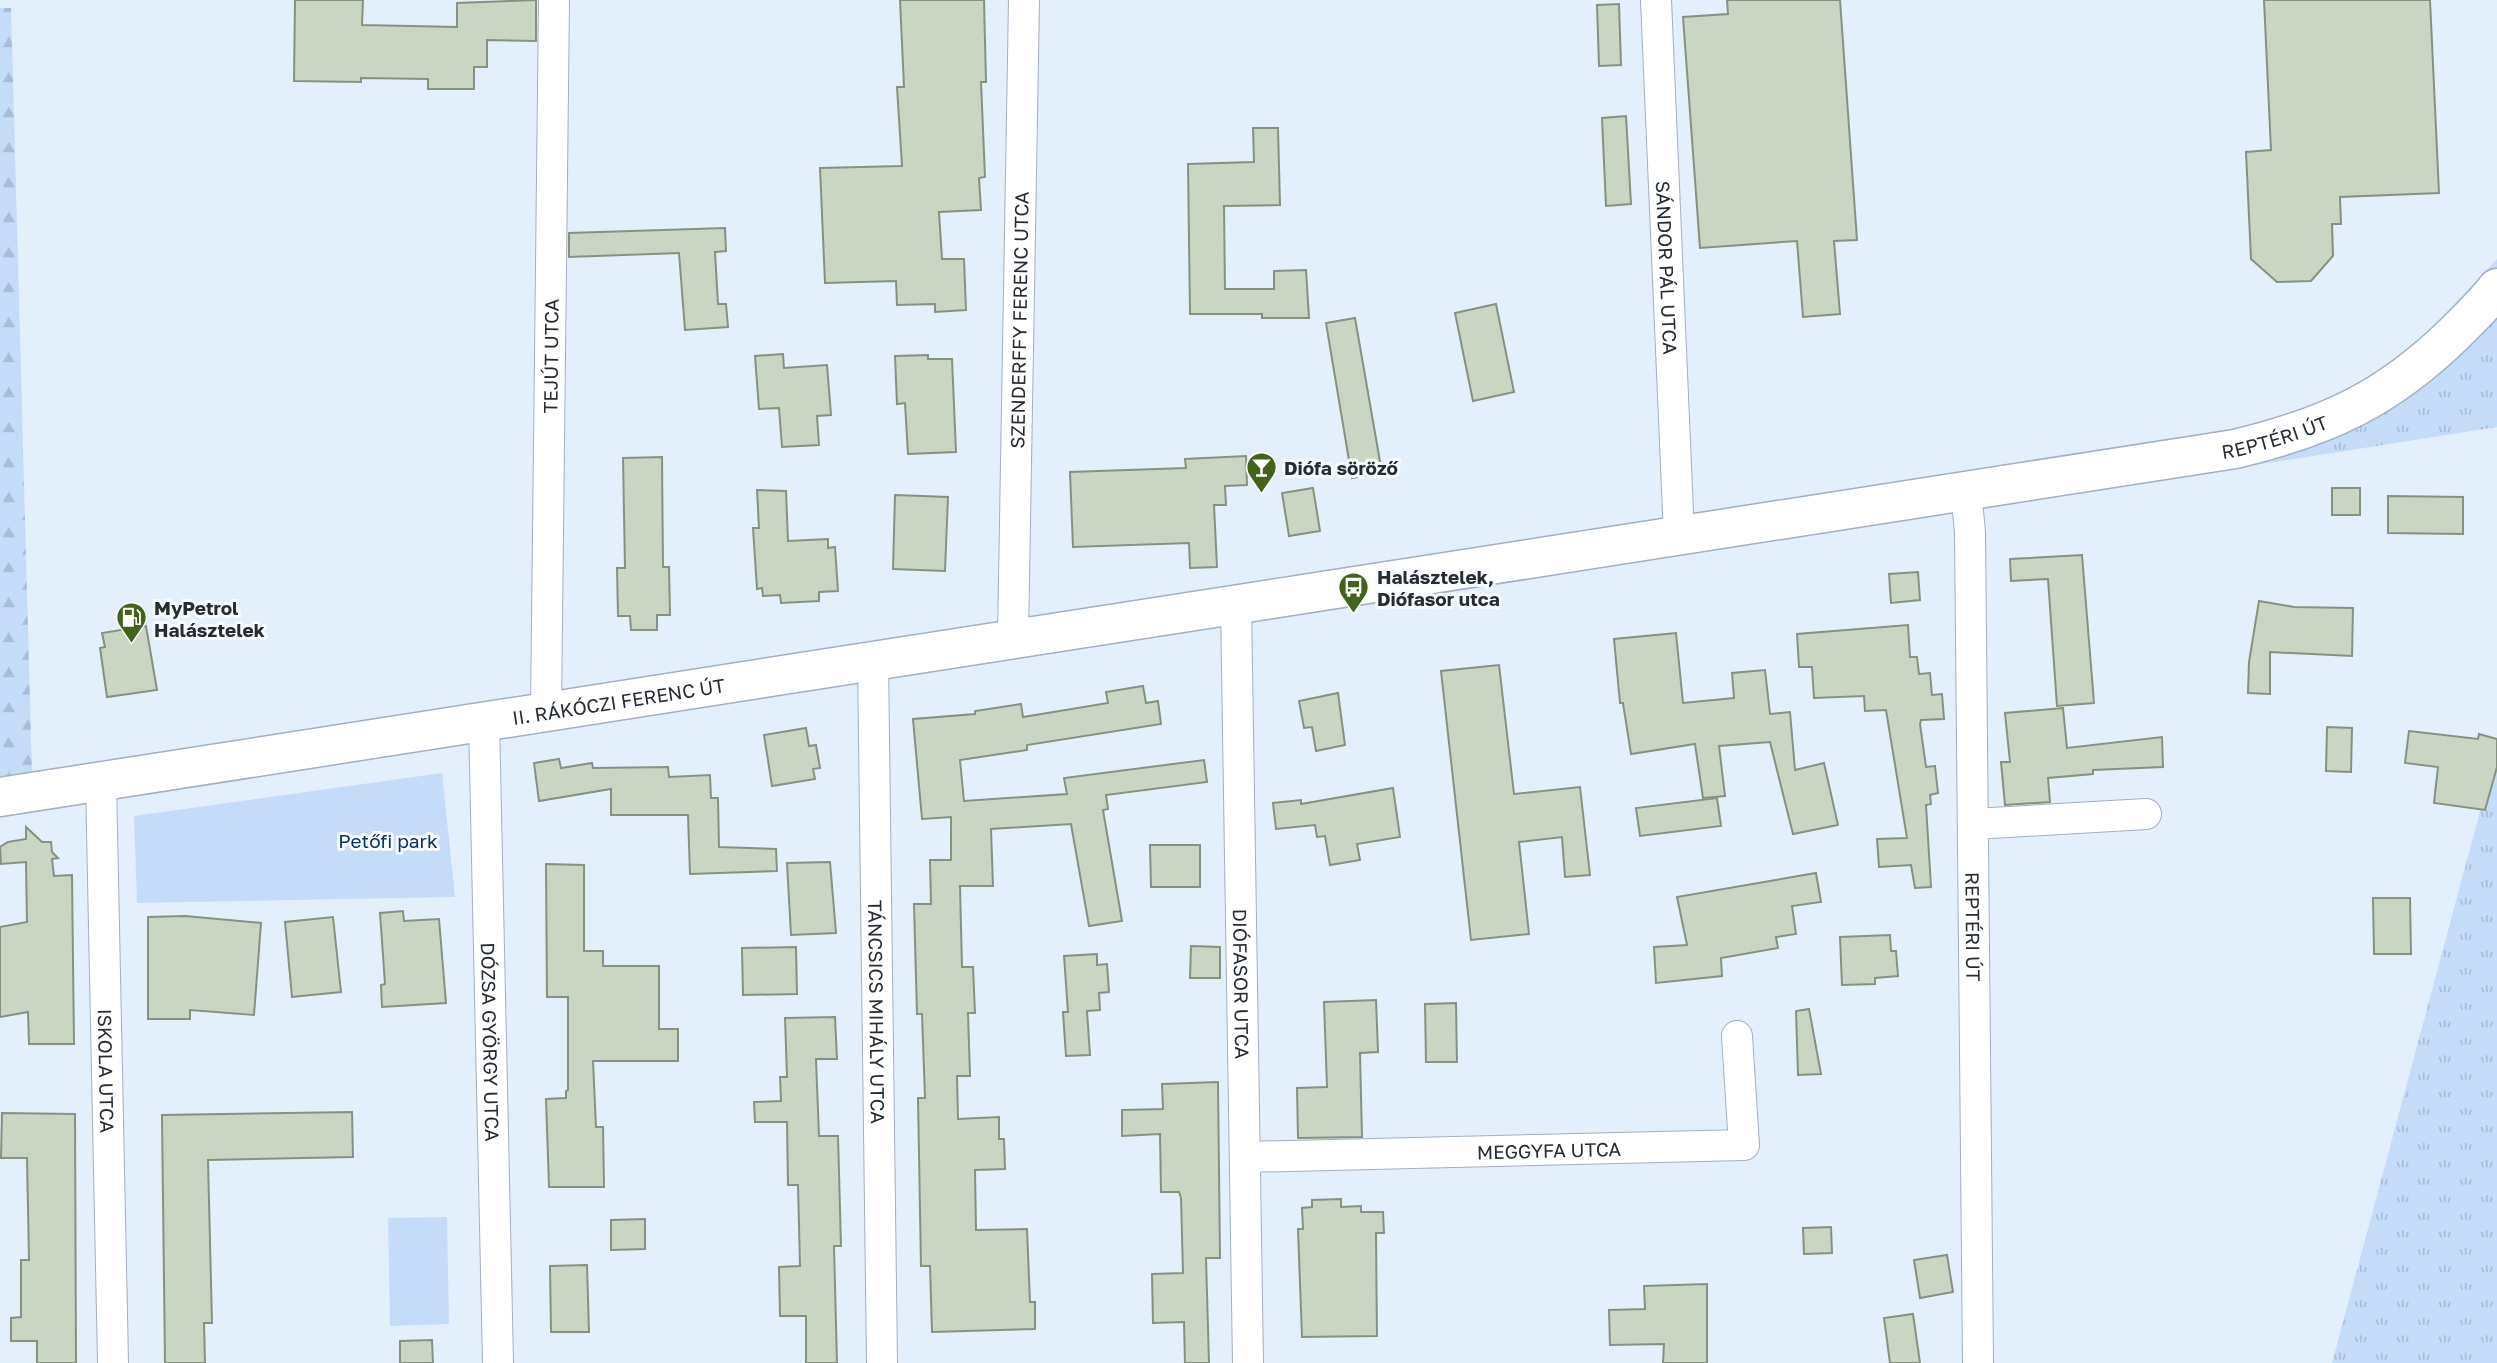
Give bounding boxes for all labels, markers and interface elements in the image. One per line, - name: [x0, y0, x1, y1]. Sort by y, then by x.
- street label: SÁNDOR PÁL UTCA: [1652, 180, 1683, 355]
- street label: SZENDERFFY FERENC UTCA: [1005, 191, 1032, 449]
- street label: TEJÚT UTCA: [538, 298, 562, 414]
- street label: REPTÉRI ÚT: [2220, 410, 2331, 462]
- bar icon: Diófa söröző: [1244, 450, 1278, 494]
- place label: Diófa söröző: [1284, 456, 1398, 479]
- place label: Halásztelek, Diófasor utca: [1377, 565, 1500, 610]
- bus stop icon: Halásztelek, Diófasor utca: [1337, 570, 1371, 614]
- place label: MyPetrol Halásztelek: [154, 596, 265, 641]
- fuel station icon: MyPetrol Halásztelek: [114, 601, 148, 645]
- street label: II. RÁKÓCZI FERENC ÚT: [511, 673, 727, 729]
- park label: Petőfi park: [338, 829, 438, 852]
- street label: REPTÉRI ÚT: [1962, 872, 1986, 982]
- street label: TÁNCSICS MIHÁLY UTCA: [865, 900, 890, 1124]
- street label: DIÓFASOR UTCA: [1229, 909, 1255, 1060]
- street label: DÓZSA GYÖRGY UTCA: [477, 942, 505, 1142]
- street label: ISKOLA UTCA: [94, 1009, 120, 1134]
- street label: MEGGYFA UTCA: [1476, 1136, 1622, 1163]

